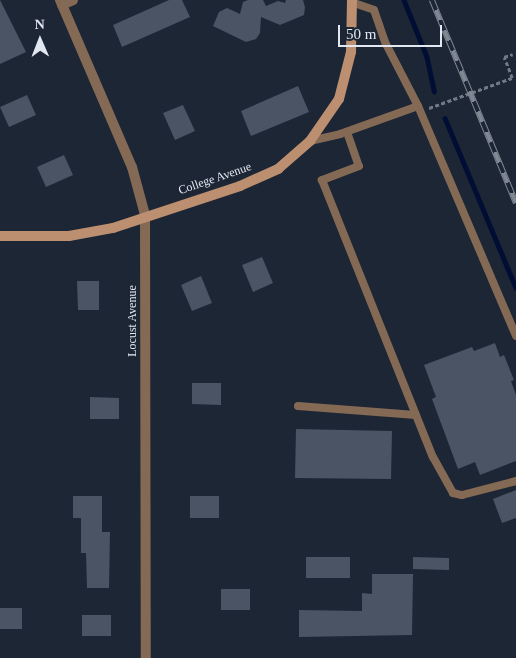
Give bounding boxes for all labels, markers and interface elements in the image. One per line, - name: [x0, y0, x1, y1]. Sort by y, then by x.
- north arrow: [15, 15, 65, 65]
- scale bar: [341, 15, 445, 47]
- text: N: [35, 17, 45, 32]
- text: 50 m: [346, 26, 376, 42]
- street label: College Avenue: [176, 160, 254, 198]
- street label: Locust Avenue: [126, 285, 140, 357]

